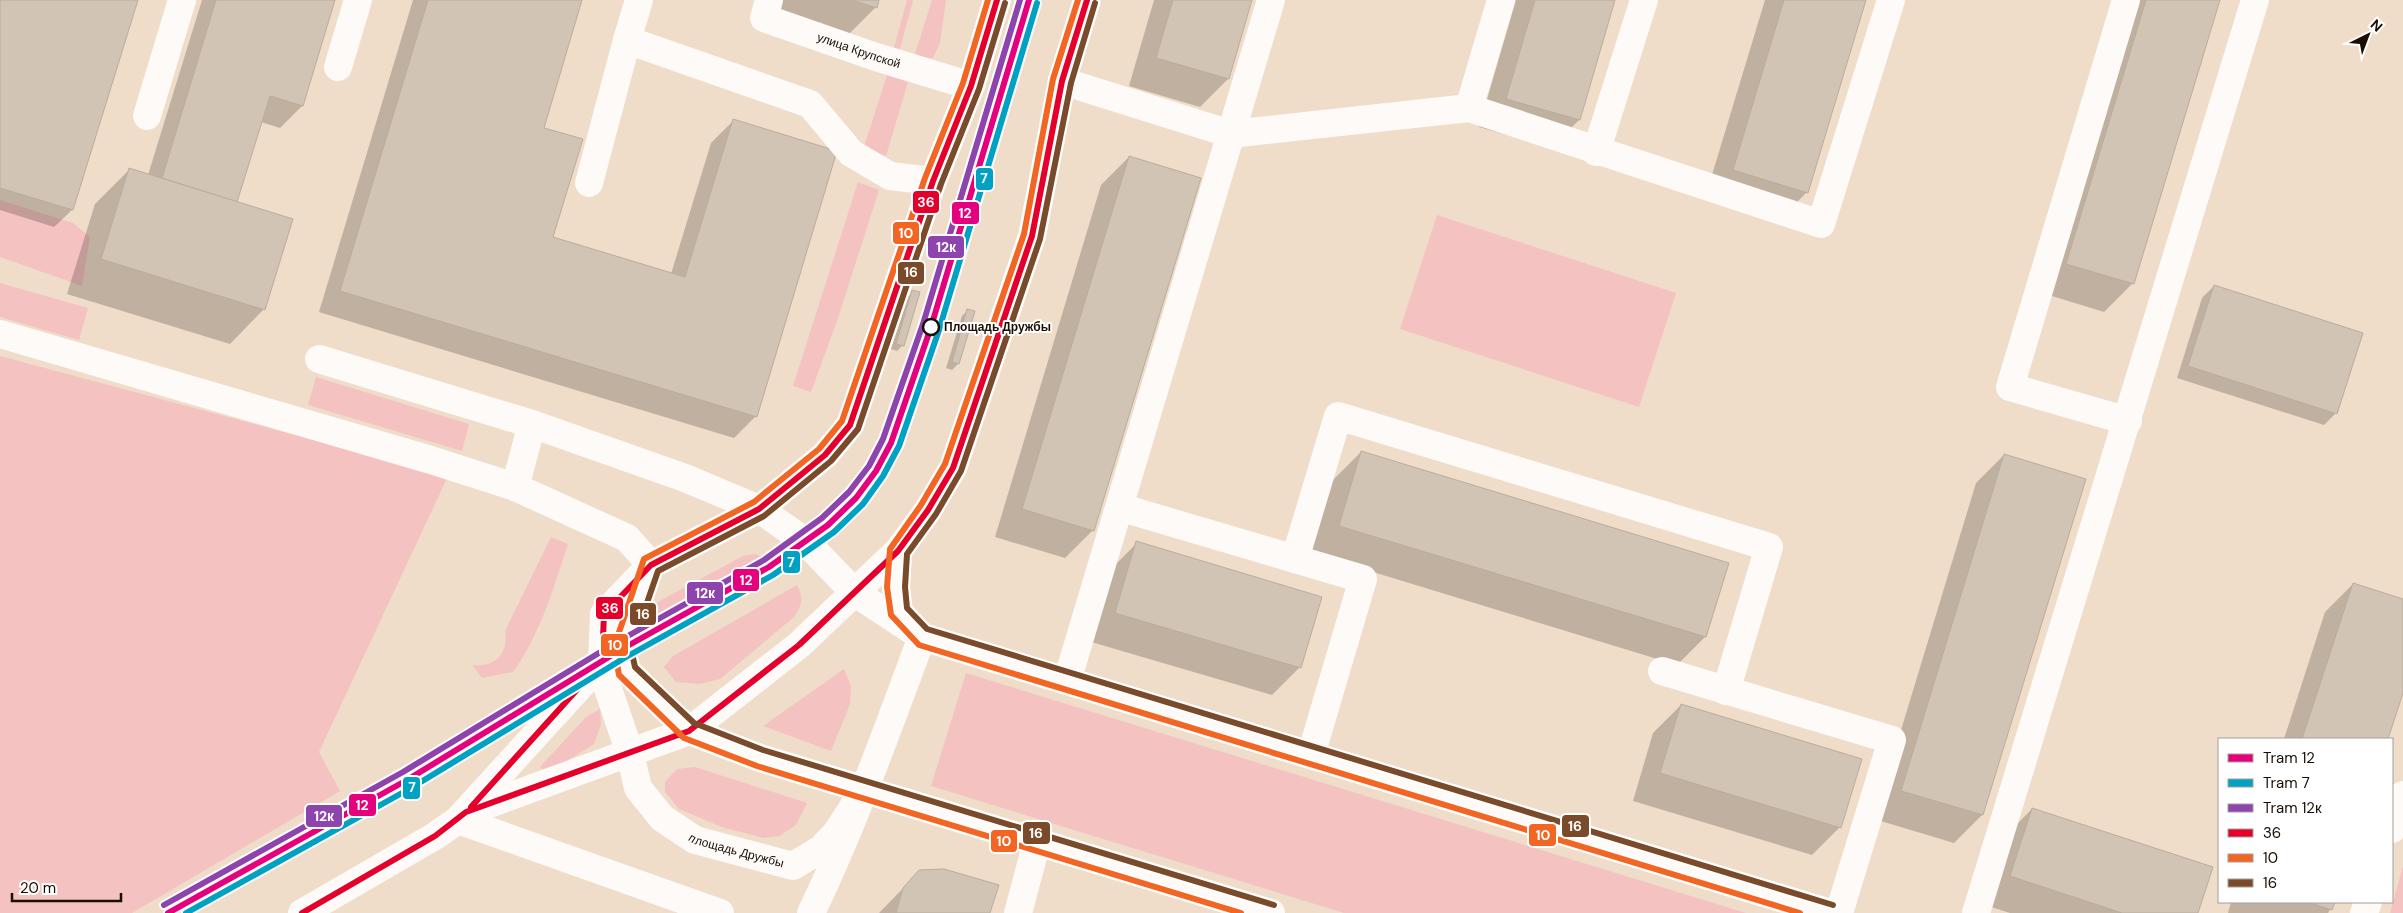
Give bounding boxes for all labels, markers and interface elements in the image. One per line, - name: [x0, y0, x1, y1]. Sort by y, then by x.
- north arrow: [2343, 10, 2393, 60]
- text: N: [2367, 15, 2387, 35]
- street label: улица Крупской: [815, 29, 902, 72]
- line badge: 7: [975, 167, 994, 191]
- text: 7: [980, 169, 988, 187]
- line badge: 36: [912, 190, 940, 214]
- text: 36: [917, 193, 935, 211]
- line badge: 12: [951, 201, 980, 225]
- text: 12: [958, 204, 972, 222]
- line badge: 10: [892, 221, 920, 245]
- text: 10: [899, 224, 914, 242]
- line badge: 12к: [927, 235, 965, 259]
- text: 12к: [936, 238, 957, 256]
- line badge: 16: [897, 261, 925, 285]
- text: 16: [904, 263, 918, 281]
- marker: Площадь Дружбы: [922, 318, 940, 336]
- place label: Площадь Дружбы: [944, 319, 1051, 335]
- line badge: 7: [782, 550, 801, 574]
- text: 7: [787, 553, 795, 571]
- line badge: 12: [732, 568, 760, 592]
- text: 12: [739, 571, 753, 589]
- line badge: 12к: [686, 581, 724, 605]
- text: 12к: [695, 584, 716, 602]
- line badge: 36: [595, 596, 624, 620]
- text: 36: [601, 599, 619, 617]
- line badge: 16: [629, 602, 657, 626]
- text: 16: [636, 605, 650, 623]
- line badge: 10: [600, 633, 629, 657]
- text: 10: [608, 636, 623, 654]
- legend: [2218, 738, 2393, 903]
- text: Tram 12: [2263, 748, 2315, 768]
- text: Tram 7: [2263, 773, 2310, 793]
- line badge: 7: [402, 776, 421, 800]
- text: 7: [408, 778, 416, 796]
- line badge: 12: [348, 793, 377, 817]
- text: 12: [355, 796, 369, 814]
- text: Tram 12к: [2263, 798, 2322, 818]
- line badge: 12к: [305, 804, 343, 828]
- text: 12к: [314, 807, 335, 825]
- line badge: 16: [1561, 814, 1590, 838]
- text: 16: [1568, 817, 1582, 835]
- line badge: 16: [1022, 821, 1051, 845]
- line badge: 10: [1528, 823, 1557, 847]
- text: 36: [2263, 823, 2281, 843]
- text: 16: [1029, 824, 1043, 842]
- text: 10: [1536, 826, 1551, 844]
- line badge: 10: [990, 829, 1018, 853]
- street label: площадь Дружбы: [685, 830, 786, 871]
- text: 10: [997, 832, 1012, 850]
- text: 10: [2263, 848, 2278, 868]
- scale bar: [12, 870, 121, 902]
- text: 16: [2263, 873, 2277, 893]
- text: 20 m: [20, 878, 56, 898]

